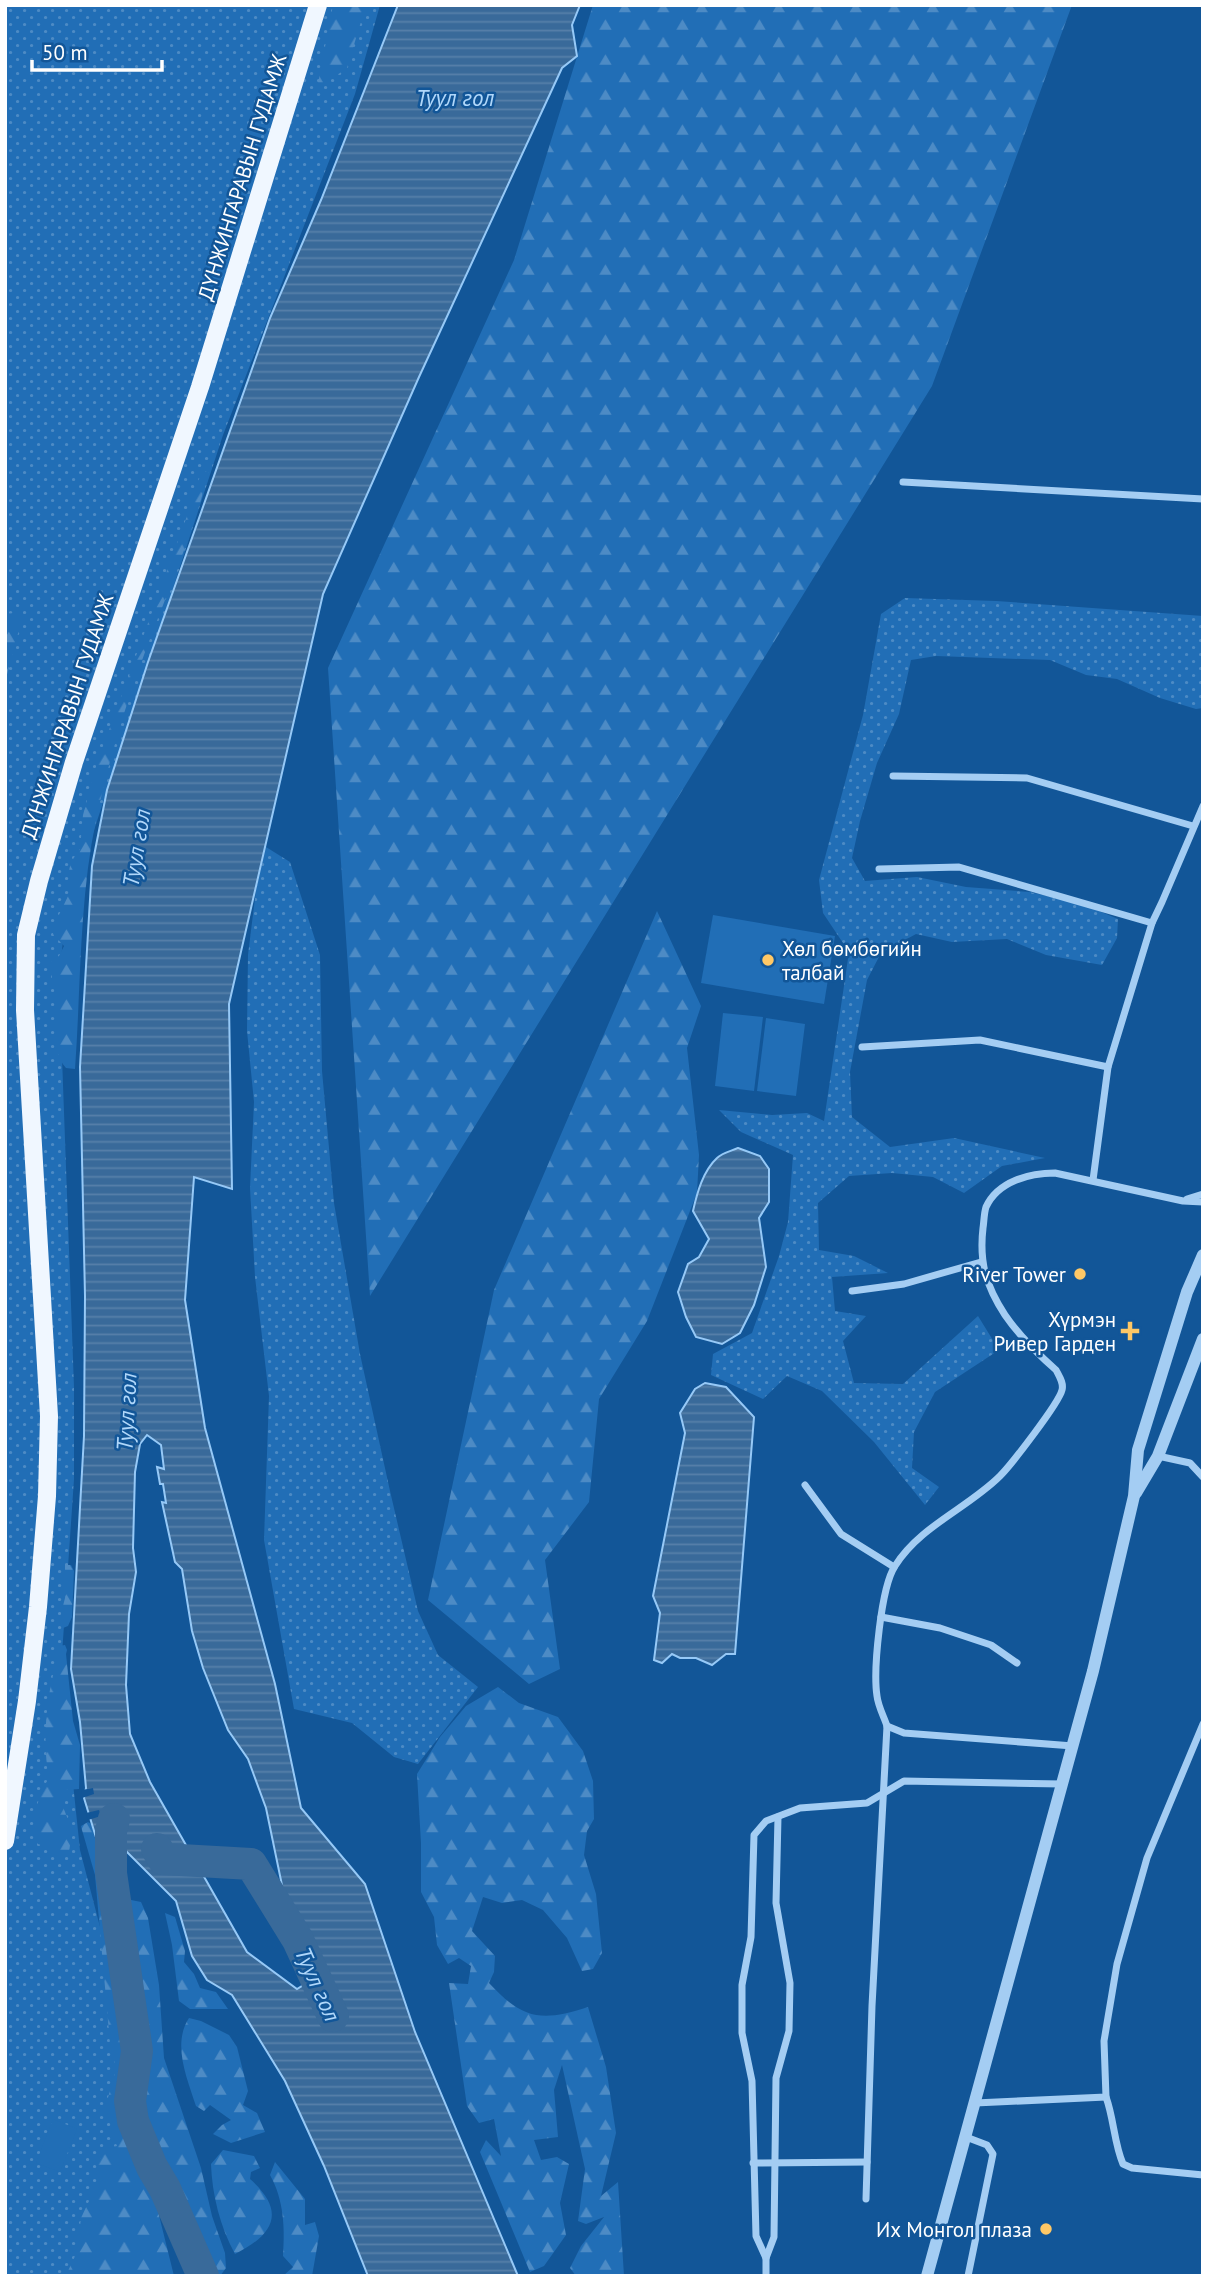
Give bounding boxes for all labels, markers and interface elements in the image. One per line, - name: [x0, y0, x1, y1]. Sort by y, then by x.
- scale bar: [32, 28, 161, 72]
- text: 50 m: [42, 39, 88, 66]
- street label: ДҮНЖИНГАРАВЫН ГУДАМЖ: [192, 51, 292, 303]
- water label: Туул гол: [416, 83, 494, 112]
- street label: ДҮНЖИНГАРАВЫН ГУДАМЖ: [15, 590, 119, 842]
- water label: Туул гол: [116, 807, 156, 889]
- place label: Хөл бөмбөгийн талбай: [782, 935, 922, 986]
- marker: Хөл бөмбөгийн талбай: [760, 952, 776, 968]
- place label: River Tower: [962, 1261, 1066, 1288]
- marker: River Tower: [1072, 1266, 1088, 1282]
- place label: Хүрмэн Ривер Гарден: [993, 1306, 1116, 1357]
- marker: Хүрмэн Ривер Гарден: [1122, 1323, 1138, 1339]
- water label: Туул гол: [109, 1372, 143, 1452]
- water label: Туул гол: [289, 1942, 347, 2026]
- place label: Их Монгол плаза: [876, 2216, 1032, 2243]
- marker: Их Монгол плаза: [1038, 2221, 1054, 2237]

